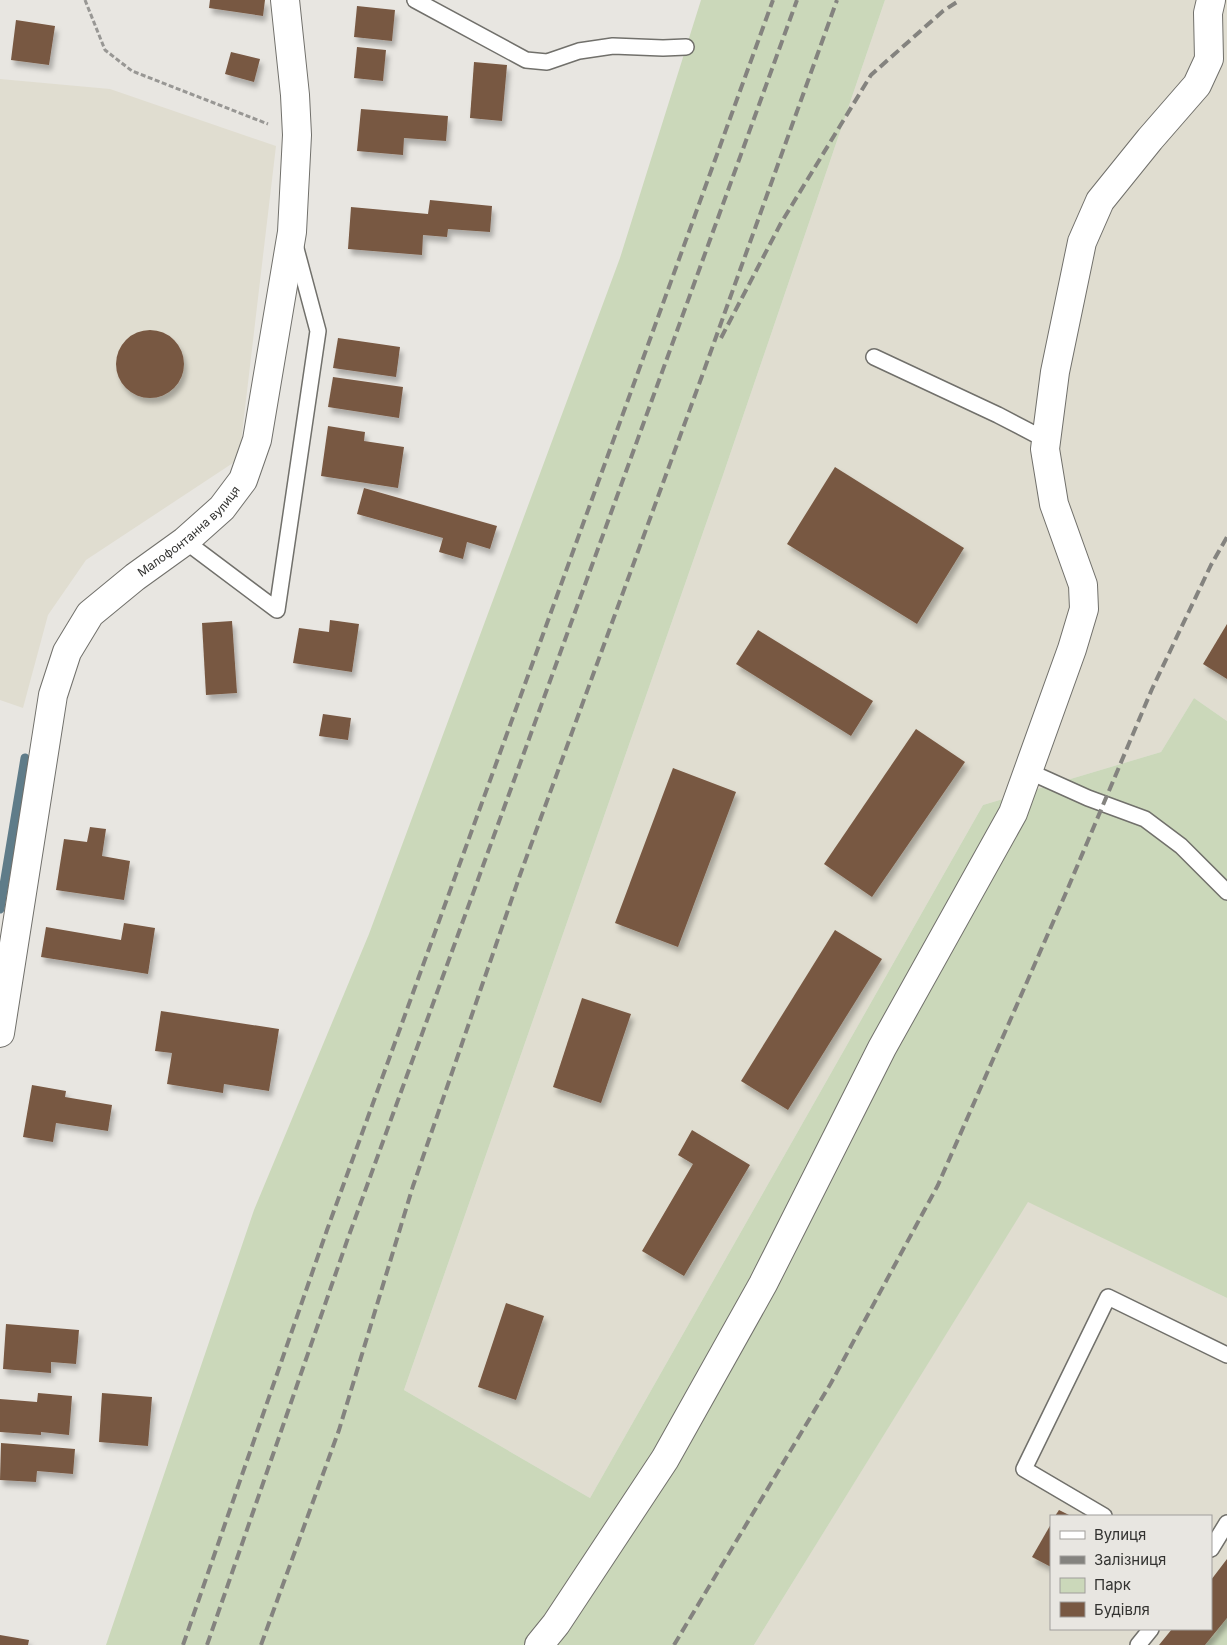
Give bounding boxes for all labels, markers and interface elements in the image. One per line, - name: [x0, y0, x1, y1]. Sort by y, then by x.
- street label: Малофонтанна вулиця: [134, 483, 243, 580]
- legend: [1050, 1515, 1212, 1630]
- text: Вулиця: [1094, 1525, 1146, 1544]
- text: Залізниця: [1094, 1550, 1166, 1569]
- text: Парк: [1094, 1575, 1131, 1594]
- text: Будівля: [1094, 1600, 1150, 1619]

